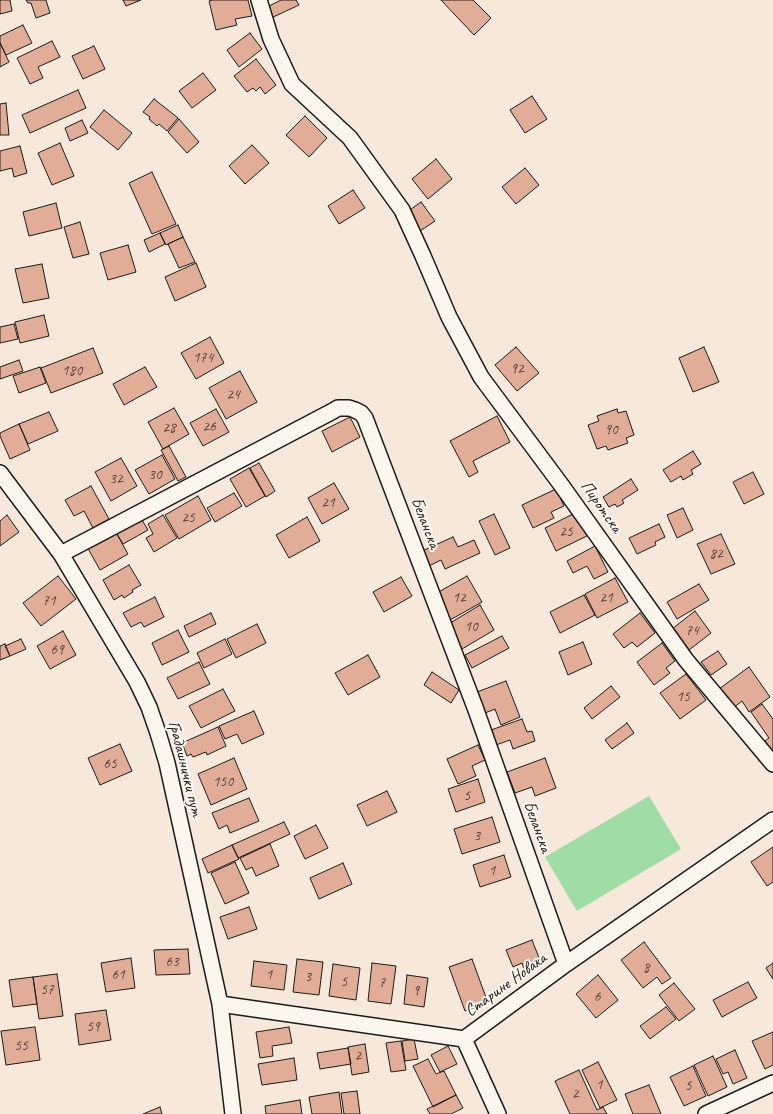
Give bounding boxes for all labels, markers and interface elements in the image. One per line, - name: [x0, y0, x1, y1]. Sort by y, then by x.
- house number: 174: [193, 349, 213, 367]
- house number: 92: [510, 360, 524, 378]
- house number: 180: [62, 362, 82, 380]
- house number: 24: [226, 386, 240, 404]
- house number: 26: [202, 418, 216, 436]
- house number: 28: [162, 419, 176, 437]
- house number: 90: [604, 421, 618, 439]
- house number: 30: [148, 466, 162, 484]
- house number: 32: [109, 470, 123, 488]
- street label: Пиротска: [576, 477, 626, 537]
- house number: 21: [321, 494, 335, 512]
- street label: Беланска: [406, 494, 444, 552]
- house number: 25: [181, 509, 195, 527]
- house number: 25: [559, 523, 573, 541]
- house number: 82: [709, 545, 723, 563]
- house number: 12: [452, 589, 466, 607]
- house number: 21: [599, 589, 613, 607]
- house number: 71: [42, 592, 56, 610]
- house number: 10: [464, 618, 478, 636]
- house number: 74: [685, 622, 699, 640]
- house number: 69: [50, 641, 64, 659]
- house number: 15: [676, 688, 690, 706]
- street label: Градашнички пут: [163, 719, 207, 819]
- house number: 65: [103, 755, 117, 773]
- house number: 150: [213, 773, 233, 791]
- house number: 5: [464, 787, 470, 805]
- street label: Беланска: [518, 798, 556, 856]
- house number: 3: [474, 827, 480, 845]
- house number: 1: [489, 862, 495, 880]
- street label: Старине Новака: [461, 948, 551, 1022]
- house number: 63: [165, 953, 179, 971]
- house number: 8: [643, 959, 649, 977]
- house number: 61: [111, 966, 125, 984]
- house number: 1: [266, 966, 272, 984]
- house number: 3: [305, 968, 311, 986]
- house number: 5: [341, 973, 347, 991]
- house number: 7: [379, 974, 385, 992]
- house number: 57: [40, 981, 54, 999]
- house number: 9: [413, 982, 419, 1000]
- house number: 6: [594, 988, 600, 1006]
- house number: 59: [86, 1018, 100, 1036]
- house number: 55: [14, 1037, 28, 1055]
- house number: 2: [355, 1047, 361, 1065]
- house number: 1: [596, 1076, 602, 1094]
- house number: 5: [685, 1077, 691, 1095]
- house number: 2: [572, 1085, 578, 1103]

